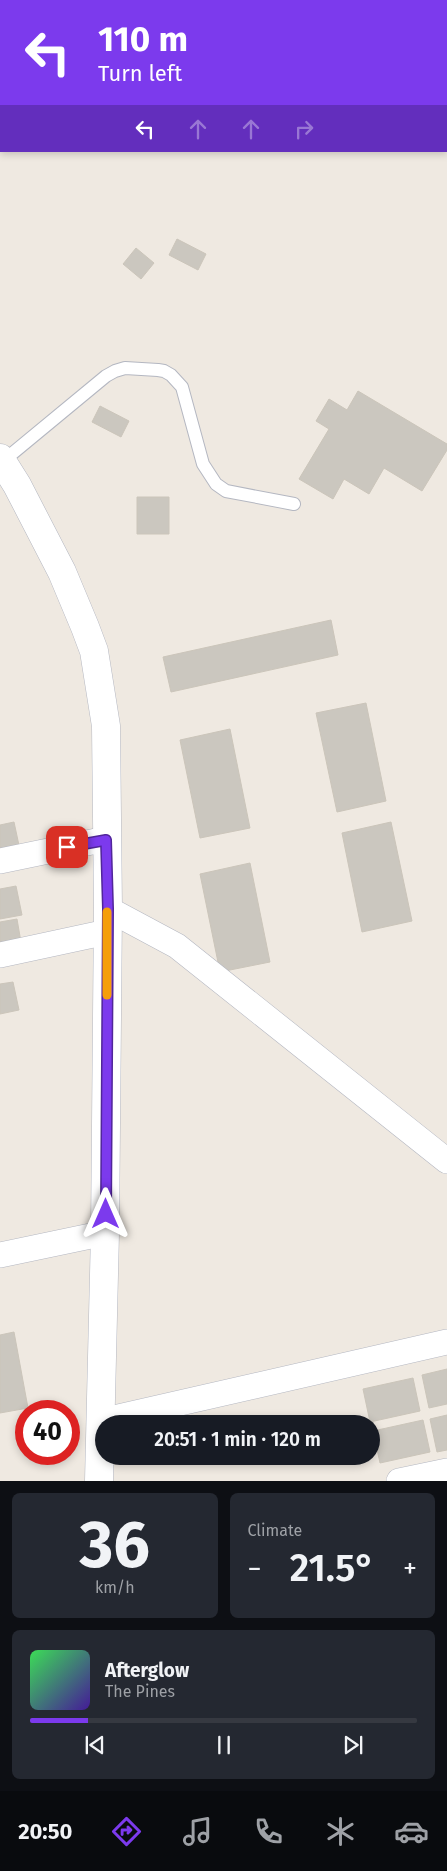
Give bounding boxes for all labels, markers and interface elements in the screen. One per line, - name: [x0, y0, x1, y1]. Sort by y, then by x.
- text: 110 m: [98, 18, 188, 60]
- icon: left: [15, 20, 80, 85]
- text: Turn left: [98, 60, 182, 87]
- icon: left: [131, 115, 159, 143]
- icon: ahead: [184, 115, 212, 143]
- icon: ahead: [237, 115, 265, 143]
- icon: right: [290, 115, 318, 143]
- pin: [46, 826, 88, 868]
- icon: arrive: [53, 833, 81, 861]
- position arrow: [79, 1187, 131, 1239]
- speed limit sign: 40: [15, 1400, 80, 1465]
- text: 20:51 · 1 min · 120 m: [154, 1428, 321, 1451]
- text: 36: [80, 1506, 150, 1584]
- text: Climate: [248, 1521, 302, 1540]
- text: 21.5°: [290, 1545, 375, 1591]
- text: −: [248, 1552, 262, 1585]
- text: +: [403, 1552, 417, 1585]
- text: km/h: [95, 1578, 135, 1597]
- text: Afterglow: [105, 1659, 189, 1682]
- text: The Pines: [105, 1682, 175, 1701]
- icon: previous: [81, 1731, 109, 1759]
- icon: pause: [210, 1731, 238, 1759]
- icon: next: [339, 1731, 367, 1759]
- icon: directions: [109, 1814, 144, 1849]
- icon: music: [180, 1814, 215, 1849]
- icon: phone: [251, 1814, 286, 1849]
- icon: climate: [323, 1814, 358, 1849]
- icon: car: [394, 1814, 429, 1849]
- text: 20:50: [18, 1818, 73, 1845]

